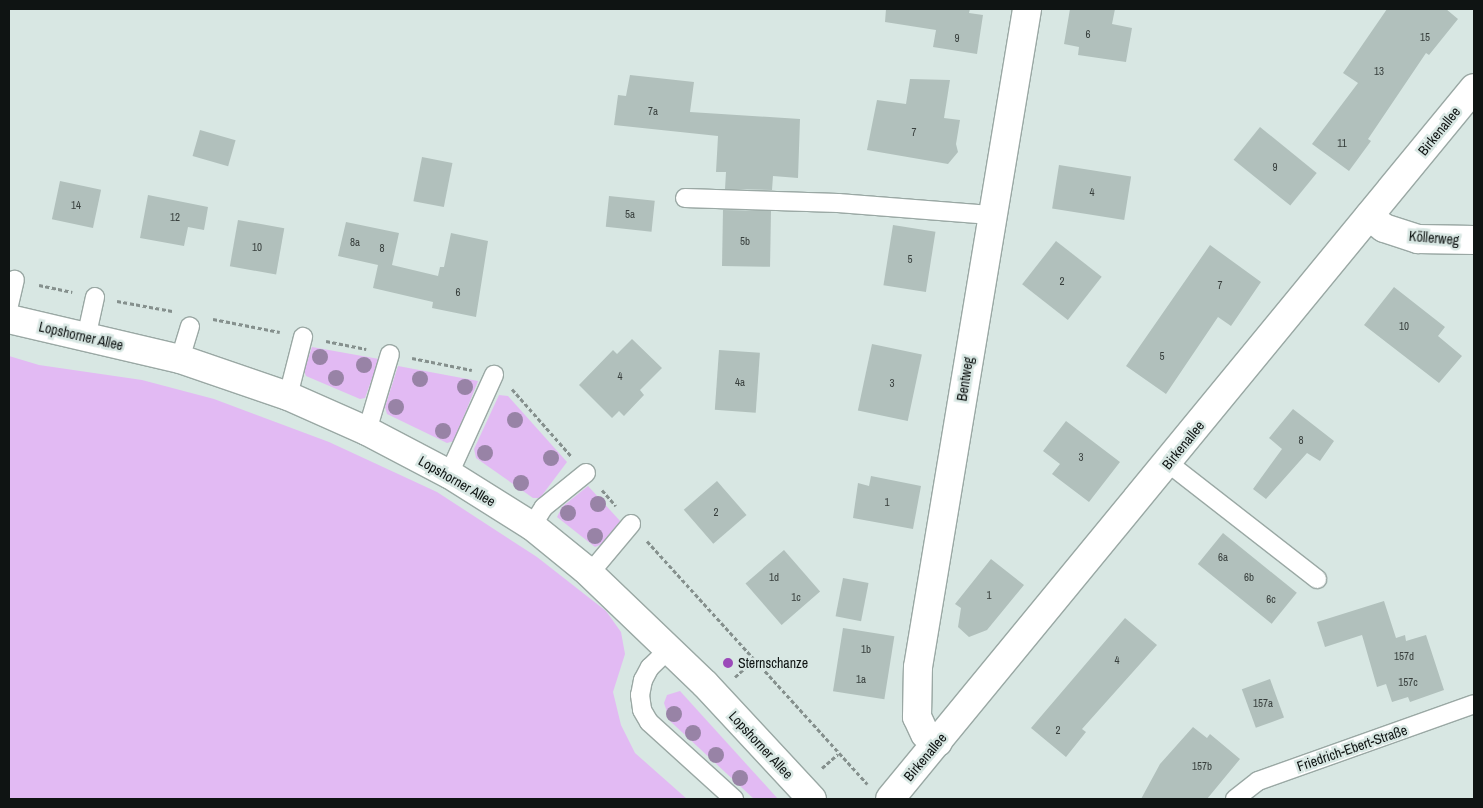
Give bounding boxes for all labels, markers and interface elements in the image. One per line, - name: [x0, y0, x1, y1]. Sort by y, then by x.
- house number: 6: [1085, 27, 1091, 41]
- house number: 15: [1420, 30, 1430, 44]
- house number: 9: [954, 31, 960, 45]
- house number: 13: [1374, 64, 1384, 78]
- street label: Birkenallee: [1414, 103, 1464, 159]
- house number: 7a: [648, 104, 658, 118]
- house number: 7: [911, 125, 917, 139]
- house number: 11: [1337, 136, 1347, 150]
- house number: 9: [1272, 160, 1278, 174]
- house number: 4: [1089, 185, 1095, 199]
- house number: 14: [71, 198, 81, 212]
- house number: 5a: [625, 207, 635, 221]
- house number: 12: [170, 210, 180, 224]
- street label: Köllerweg: [1408, 227, 1460, 249]
- house number: 5b: [740, 234, 750, 248]
- house number: 8a: [350, 235, 360, 249]
- house number: 10: [252, 240, 262, 254]
- house number: 8: [379, 241, 385, 255]
- house number: 5: [907, 252, 913, 266]
- house number: 2: [1059, 274, 1065, 288]
- house number: 7: [1217, 278, 1223, 292]
- house number: 6: [455, 285, 461, 299]
- street label: Lopshorner Allee: [37, 318, 125, 354]
- house number: 10: [1399, 319, 1409, 333]
- house number: 5: [1159, 349, 1165, 363]
- street label: Bentweg: [953, 356, 977, 402]
- house number: 4: [617, 369, 623, 383]
- house number: 4a: [735, 375, 745, 389]
- house number: 3: [889, 376, 895, 390]
- street label: Birkenallee: [1158, 417, 1208, 473]
- house number: 8: [1298, 433, 1304, 447]
- house number: 3: [1078, 450, 1084, 464]
- street label: Lopshorner Allee: [415, 452, 499, 510]
- house number: 1: [884, 495, 890, 509]
- house number: 2: [713, 505, 719, 519]
- house number: 6a: [1218, 550, 1228, 564]
- house number: 1d: [769, 570, 779, 584]
- house number: 6b: [1244, 570, 1254, 584]
- house number: 1: [986, 588, 992, 602]
- house number: 1c: [791, 590, 801, 604]
- house number: 6c: [1266, 592, 1276, 606]
- house number: 1b: [861, 642, 871, 656]
- house number: 157d: [1394, 649, 1414, 663]
- house number: 4: [1114, 653, 1120, 667]
- place label: Sternschanze: [738, 655, 808, 671]
- marker: Sternschanze: [722, 657, 734, 669]
- house number: 1a: [856, 672, 866, 686]
- house number: 157c: [1398, 675, 1418, 689]
- house number: 157a: [1253, 696, 1273, 710]
- street label: Lopshorner Allee: [725, 708, 797, 782]
- street label: Friedrich-Ebert-Straße: [1295, 721, 1409, 775]
- house number: 2: [1055, 723, 1061, 737]
- street label: Birkenallee: [900, 730, 950, 784]
- house number: 157b: [1192, 759, 1212, 773]

